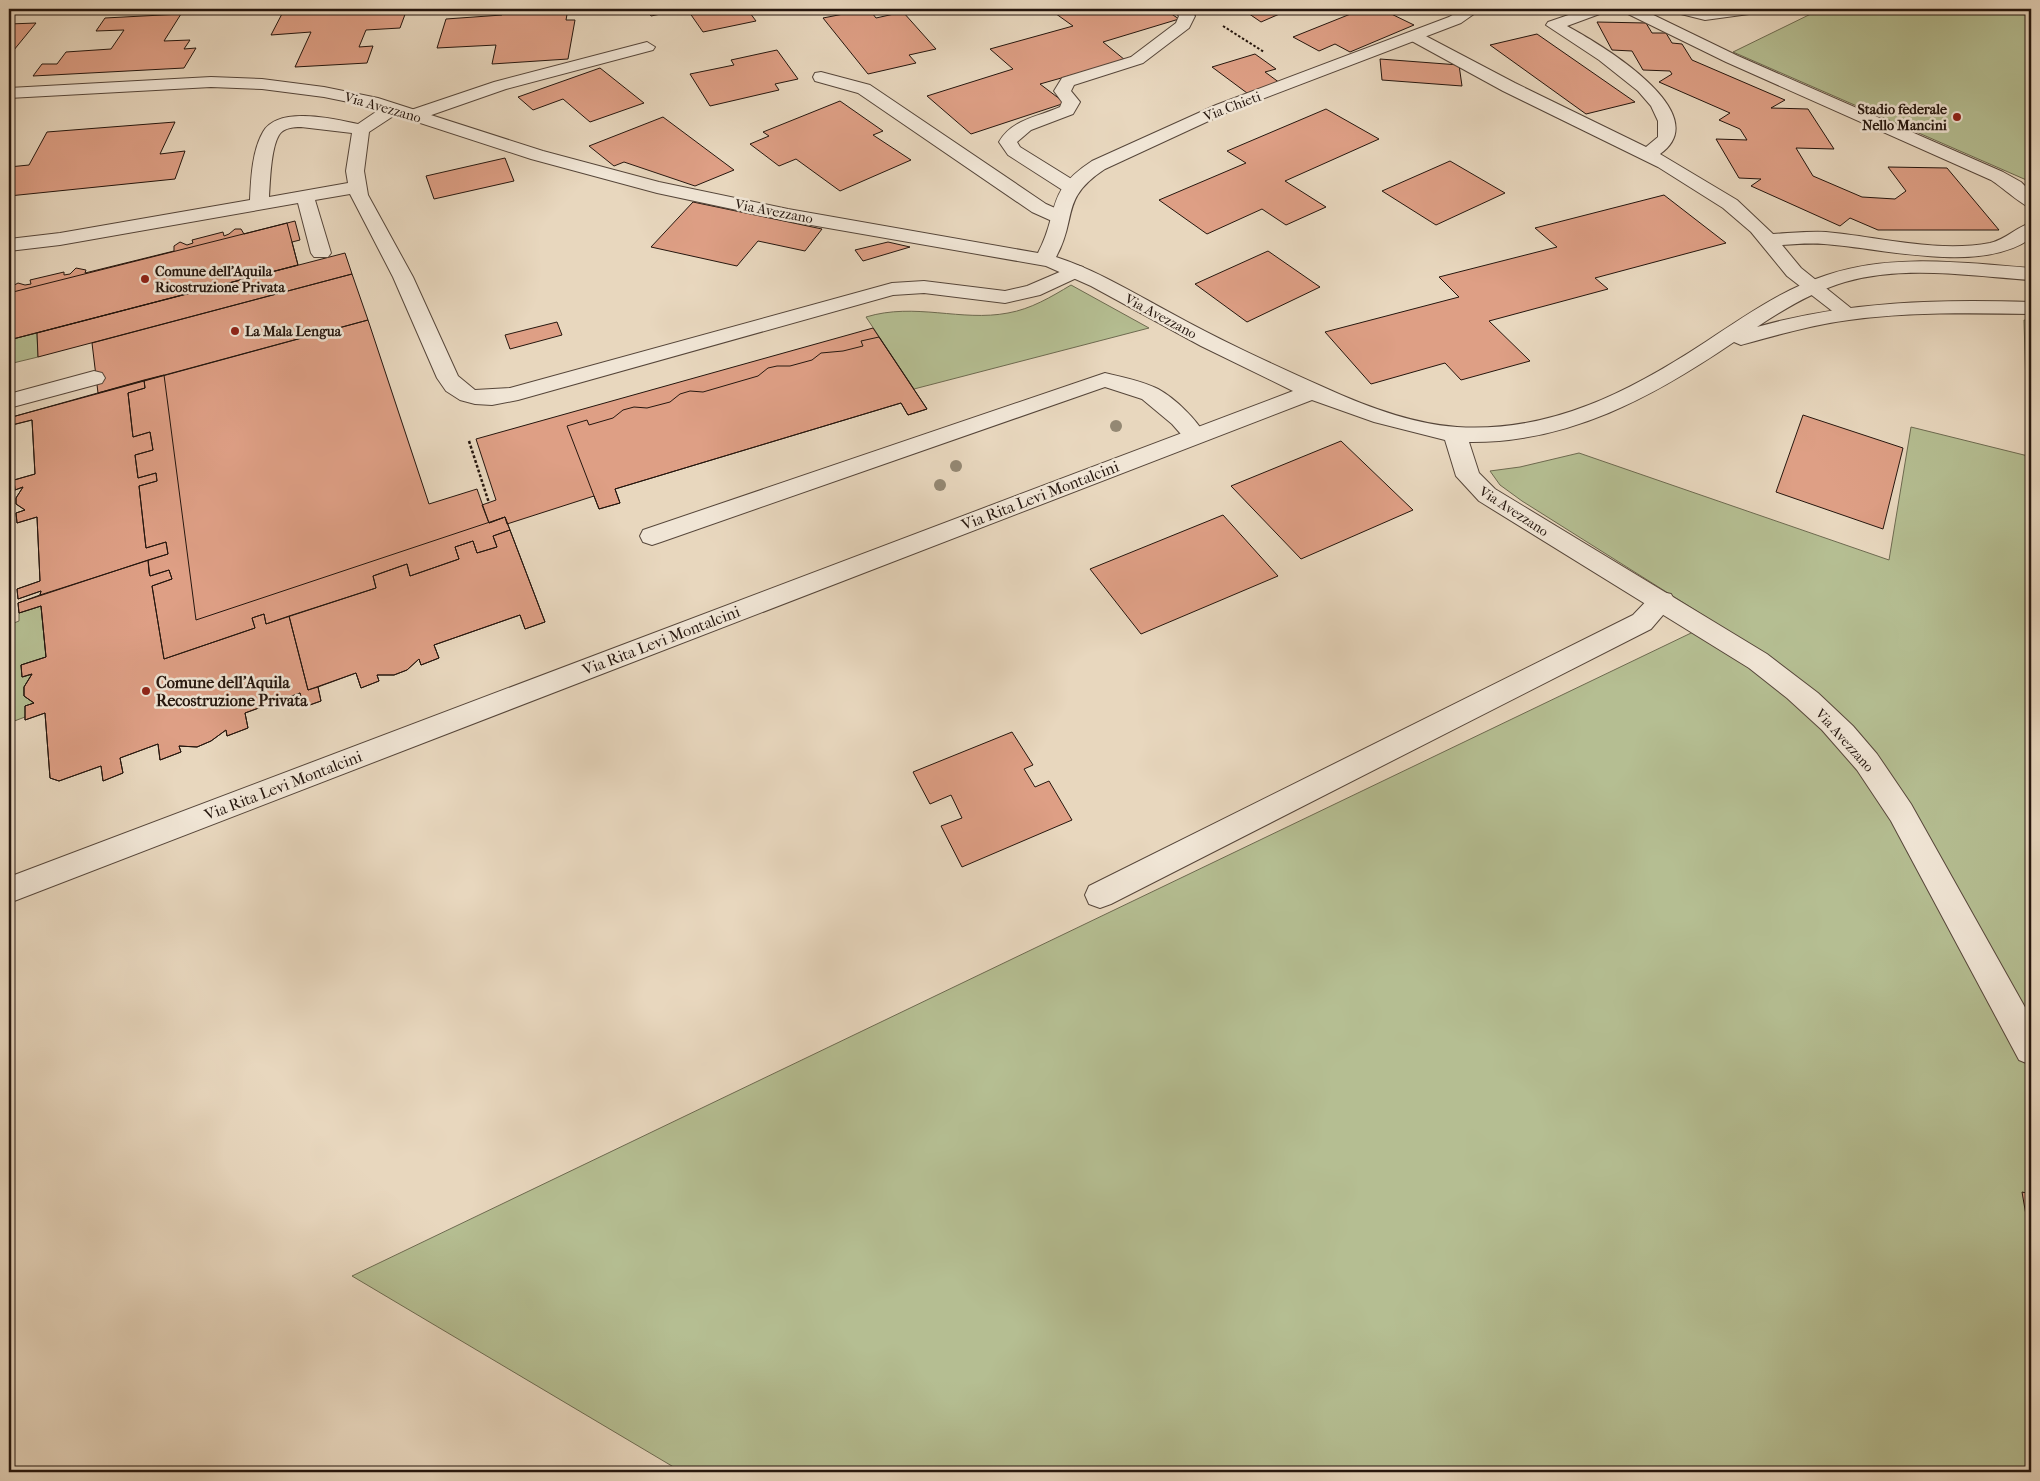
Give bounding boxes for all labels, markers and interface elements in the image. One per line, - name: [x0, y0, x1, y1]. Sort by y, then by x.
- street label: Via Avezzano: [342, 88, 423, 127]
- street label: Via Chieti: [1200, 88, 1263, 126]
- place label: Stadio federale Nello Mancini: [1858, 101, 1948, 134]
- marker: Stadio federale Nello Mancini: [1951, 111, 1963, 123]
- street label: Via Avezzano: [732, 195, 814, 227]
- place label: Comune dell'Aquila Ricostruzione Privata: [155, 263, 285, 296]
- marker: Comune dell'Aquila Ricostruzione Privata: [139, 273, 151, 285]
- street label: Via Avezzano: [1121, 290, 1200, 343]
- place label: La Mala Lengua: [245, 323, 342, 340]
- marker: La Mala Lengua: [229, 325, 241, 337]
- street label: Via Rita Levi Montalcini: [958, 457, 1122, 535]
- street label: Via Avezzano: [1475, 482, 1552, 540]
- street label: Via Rita Levi Montalcini: [579, 602, 743, 680]
- place label: Comune dell'Aquila Recostruzione Privata: [156, 673, 308, 710]
- marker: Comune dell'Aquila Recostruzione Privata: [140, 685, 152, 697]
- street label: Via Avezzano: [1811, 704, 1877, 775]
- street label: Via Rita Levi Montalcini: [201, 747, 365, 825]

